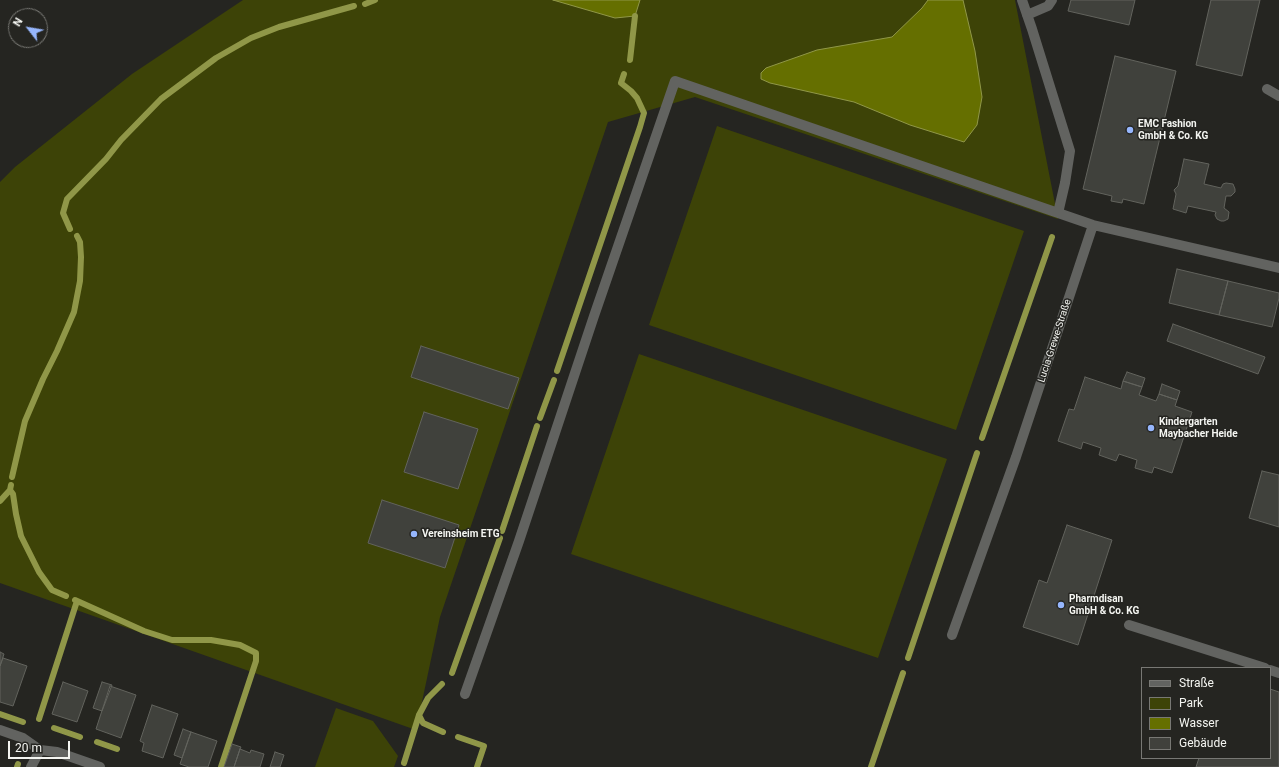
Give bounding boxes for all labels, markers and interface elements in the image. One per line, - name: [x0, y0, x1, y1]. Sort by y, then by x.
- north arrow: [8, 8, 48, 48]
- text: N: [11, 15, 26, 29]
- place label: EMC Fashion GmbH & Co. KG: [1138, 118, 1208, 142]
- marker: EMC Fashion GmbH & Co. KG: [1125, 125, 1135, 135]
- street label: Lucia-Grewe-Straße: [1036, 298, 1074, 384]
- place label: Kindergarten Maybacher Heide: [1159, 416, 1238, 440]
- marker: Kindergarten Maybacher Heide: [1146, 423, 1156, 433]
- place label: Vereinsheim ETG: [422, 528, 499, 540]
- marker: Vereinsheim ETG: [409, 529, 419, 539]
- place label: Pharmdisan GmbH & Co. KG: [1069, 593, 1139, 616]
- marker: Pharmdisan GmbH & Co. KG: [1056, 600, 1066, 610]
- legend: [1141, 667, 1271, 759]
- text: Straße: [1179, 676, 1214, 690]
- text: Park: [1179, 696, 1203, 710]
- text: Wasser: [1179, 716, 1219, 730]
- scale bar: [10, 733, 72, 759]
- text: Gebäude: [1179, 736, 1227, 750]
- text: 20 m: [15, 741, 42, 755]

